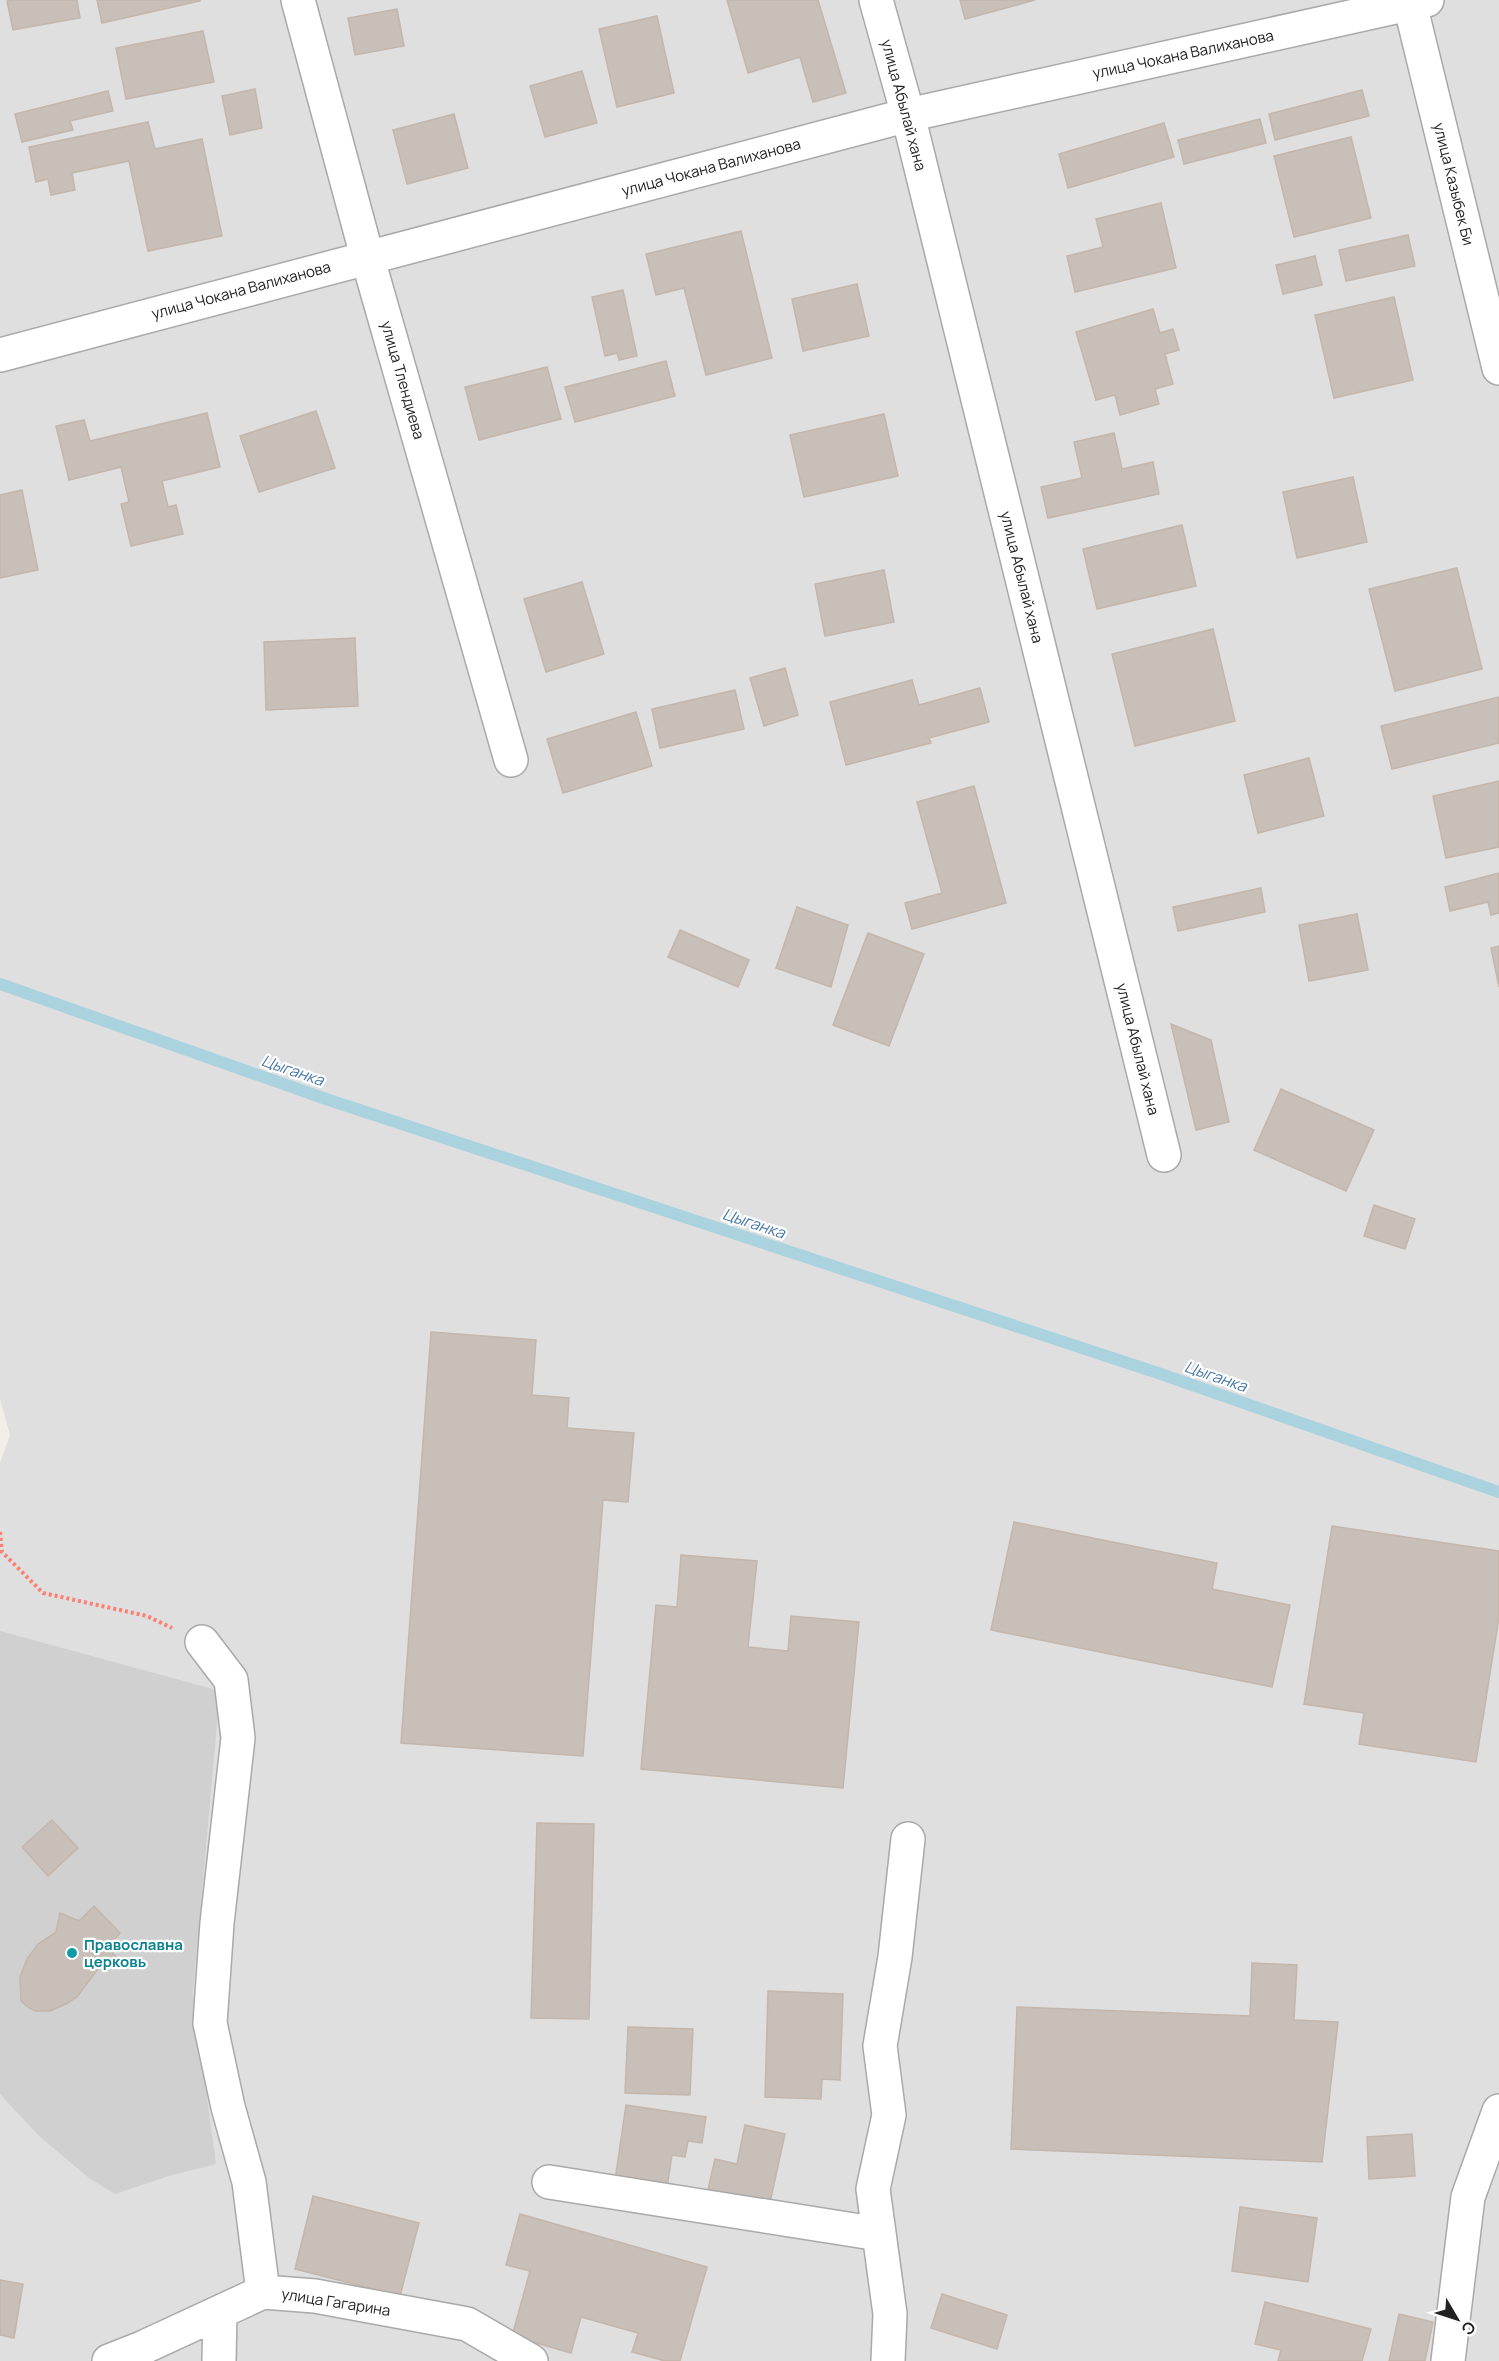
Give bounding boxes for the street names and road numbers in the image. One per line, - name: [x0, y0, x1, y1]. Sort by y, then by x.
- street label: улица Чокана Валиханова: [1091, 25, 1275, 83]
- street label: улица Абылай хана: [876, 37, 932, 173]
- street label: улица Казыбек Би: [1429, 120, 1479, 248]
- street label: улица Чокана Валиханова: [619, 133, 803, 201]
- street label: улица Чокана Валиханова: [149, 256, 333, 324]
- street label: улица Тлендиева: [376, 318, 430, 442]
- street label: улица Абылай хана: [995, 509, 1049, 645]
- street label: улица Абылай хана: [1111, 981, 1165, 1117]
- street label: улица Гагарина: [280, 2283, 392, 2321]

